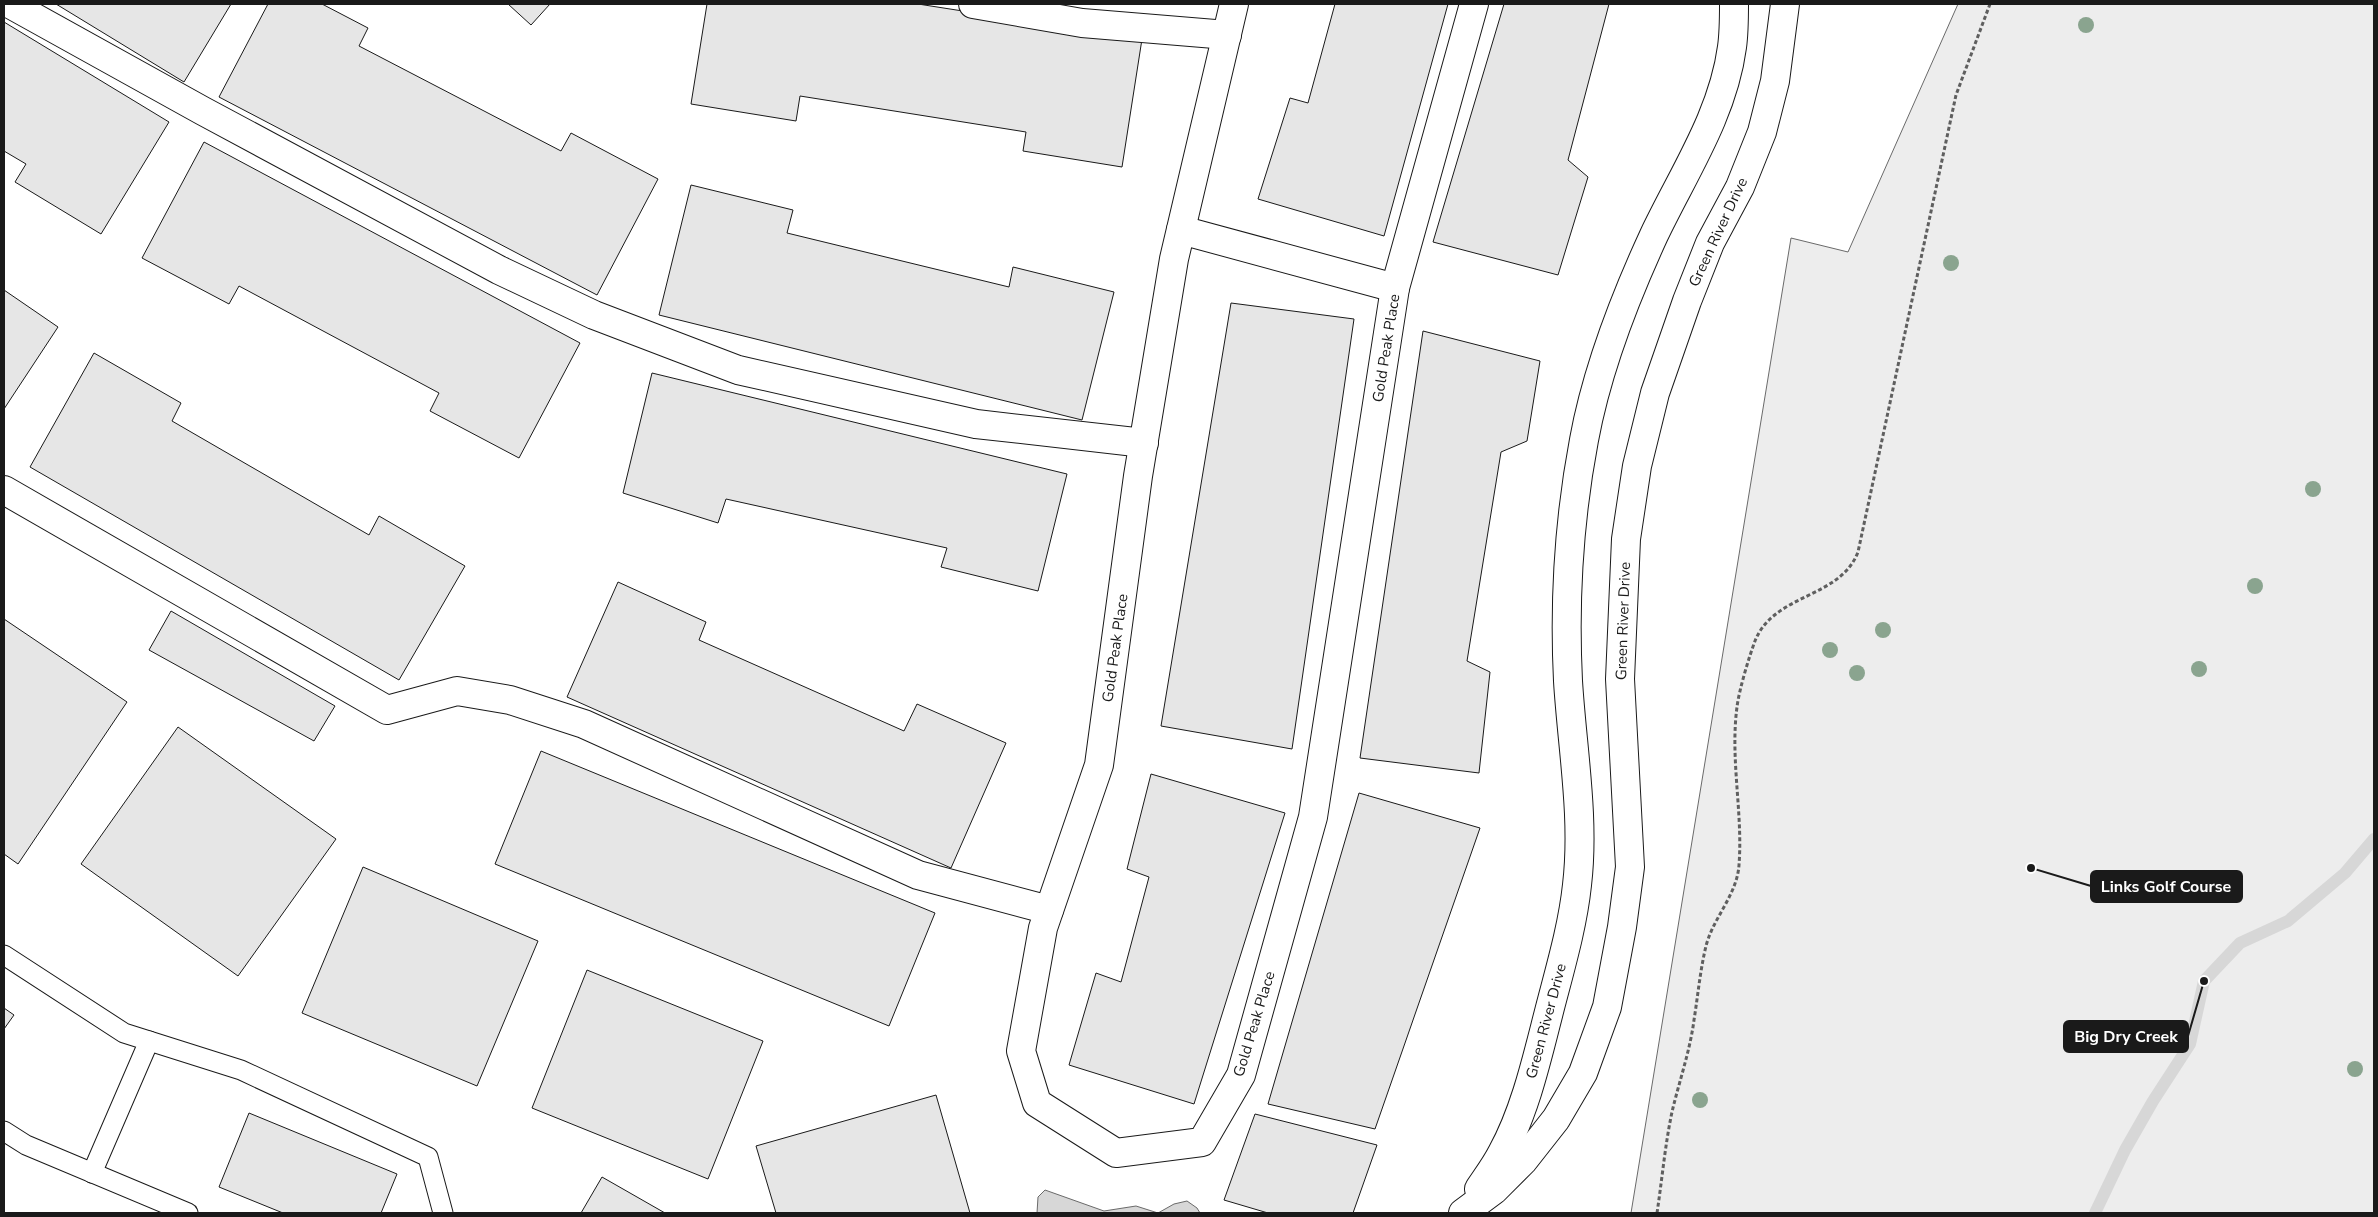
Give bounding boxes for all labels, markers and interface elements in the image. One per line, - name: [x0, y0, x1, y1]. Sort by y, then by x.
- street label: Green River Drive: [1684, 174, 1752, 290]
- street label: Gold Peak Place: [1368, 292, 1404, 404]
- street label: Green River Drive: [1611, 561, 1635, 681]
- street label: Gold Peak Place: [1097, 592, 1133, 704]
- callout: Links Golf Course: [2091, 871, 2242, 902]
- text: Links Golf Course: [2101, 876, 2232, 898]
- street label: Green River Drive: [1521, 961, 1571, 1081]
- street label: Gold Peak Place: [1228, 969, 1280, 1079]
- callout: Big Dry Creek: [2064, 1021, 2188, 1052]
- text: Big Dry Creek: [2074, 1026, 2178, 1048]

